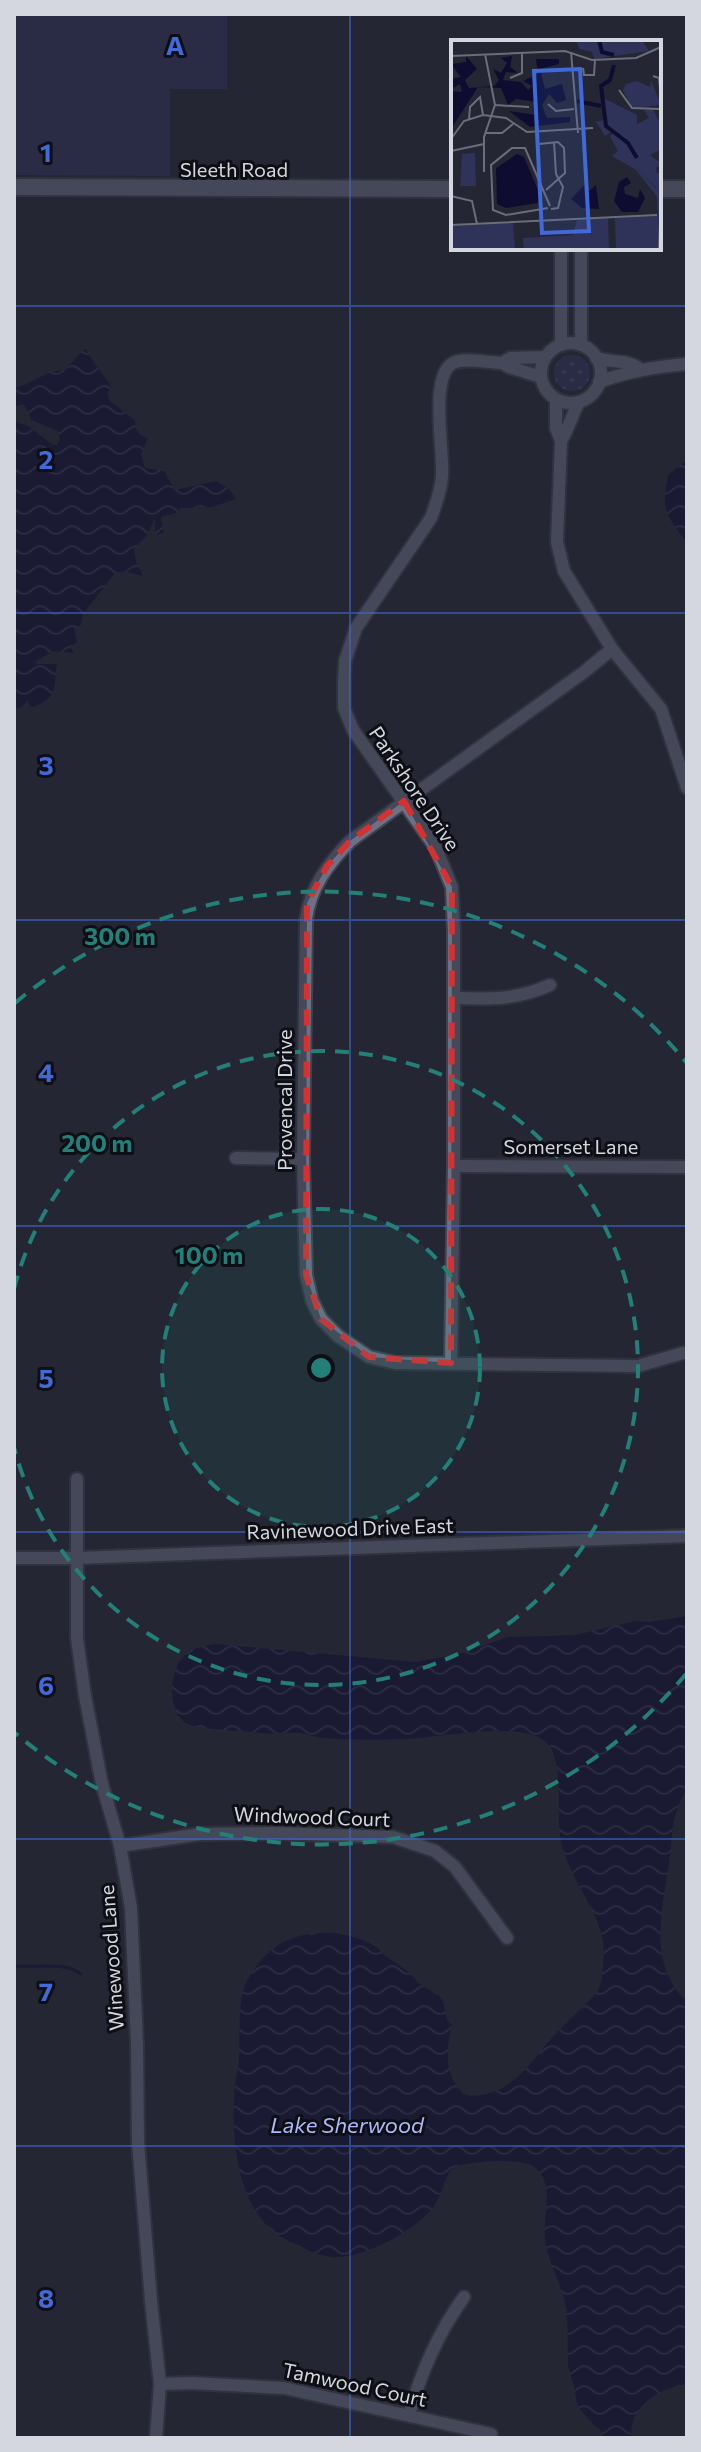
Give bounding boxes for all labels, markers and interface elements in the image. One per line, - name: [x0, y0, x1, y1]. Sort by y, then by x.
- text: A: [166, 29, 185, 60]
- inset map: [451, 40, 661, 250]
- text: 1: [40, 136, 52, 167]
- street label: Sleeth Road: [180, 157, 288, 181]
- text: 2: [39, 443, 53, 474]
- street label: Parkshore Drive: [365, 721, 465, 855]
- text: 3: [38, 749, 54, 780]
- text: 300 m: [84, 921, 156, 950]
- street label: Provencal Drive: [272, 1029, 296, 1171]
- text: 4: [38, 1056, 54, 1087]
- text: 200 m: [62, 1128, 132, 1157]
- street label: Somerset Lane: [504, 1134, 638, 1158]
- text: 100 m: [175, 1240, 243, 1269]
- centre of rings: [307, 1354, 335, 1382]
- text: 5: [38, 1362, 54, 1393]
- street label: Ravinewood Drive East: [246, 1512, 454, 1544]
- text: 6: [38, 1669, 54, 1700]
- street label: Windwood Court: [233, 1801, 391, 1831]
- street label: Winewood Lane: [94, 1884, 128, 2032]
- text: 7: [39, 1975, 53, 2006]
- water label: Lake Sherwood: [270, 2111, 425, 2138]
- text: 8: [38, 2282, 54, 2313]
- street label: Tamwood Court: [281, 2357, 429, 2411]

